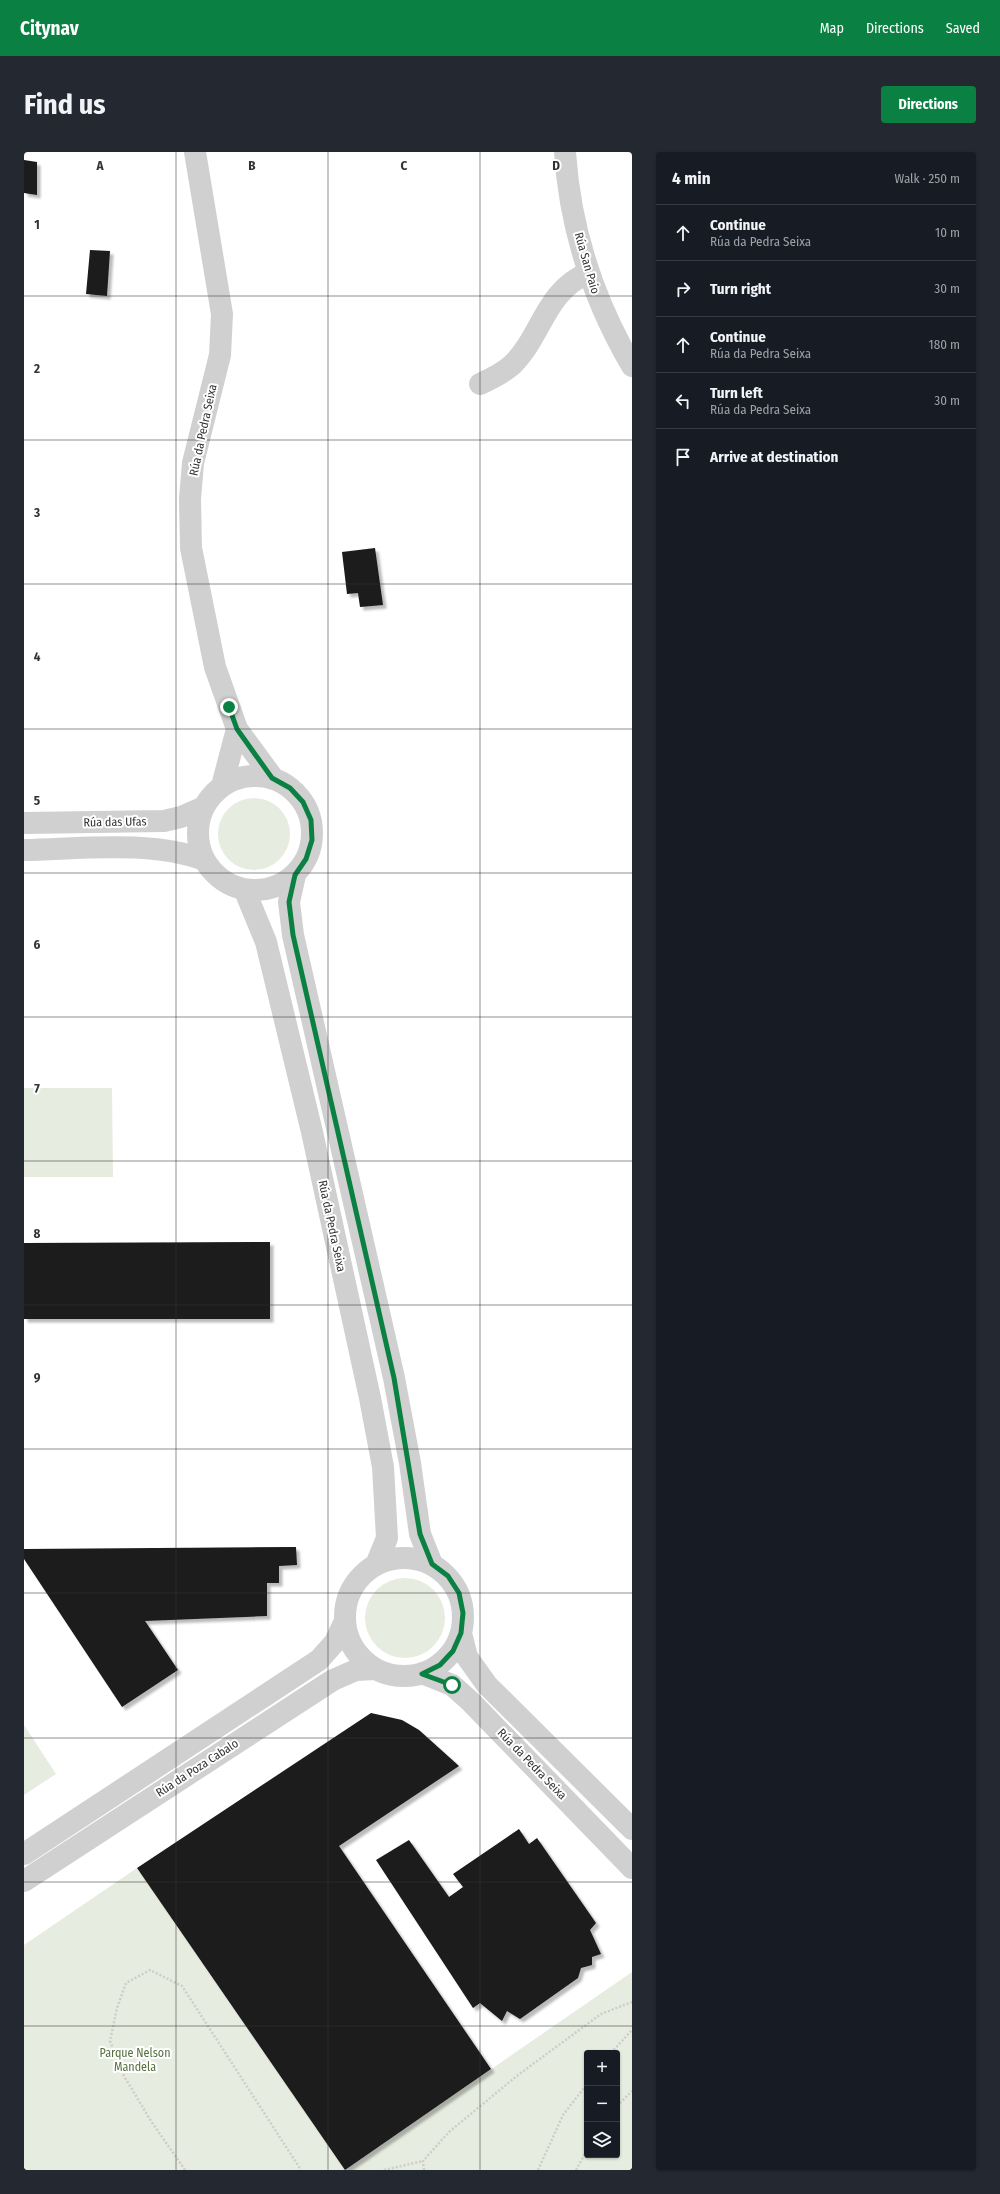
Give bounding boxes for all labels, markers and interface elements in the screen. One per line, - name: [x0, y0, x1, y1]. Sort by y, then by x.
- text: Citynav: [20, 17, 79, 40]
- text: Map: [820, 20, 844, 37]
- text: Directions: [866, 20, 924, 37]
- text: Saved: [946, 20, 980, 37]
- button: Directions: [881, 86, 976, 123]
- text: Find us: [24, 88, 106, 121]
- text: A: [95, 158, 104, 173]
- text: B: [248, 158, 256, 173]
- text: C: [401, 158, 408, 173]
- text: D: [552, 158, 560, 173]
- text: 4 min: [672, 168, 711, 189]
- text: Walk · 250 m: [895, 171, 960, 186]
- text: Continue: [710, 216, 766, 234]
- text: 1: [34, 217, 40, 232]
- icon: ahead: [672, 222, 694, 244]
- text: 10 m: [935, 225, 960, 240]
- street label: Rúa San Paio: [572, 231, 602, 295]
- text: Rúa da Pedra Seixa: [710, 234, 811, 249]
- icon: right: [672, 278, 694, 300]
- text: Turn right: [710, 280, 771, 298]
- text: 30 m: [934, 281, 960, 296]
- text: Continue: [710, 328, 766, 346]
- icon: ahead: [672, 334, 694, 356]
- text: 180 m: [929, 337, 960, 352]
- text: Rúa da Pedra Seixa: [710, 346, 811, 361]
- text: 2: [33, 361, 40, 376]
- street label: Rúa da Pedra Seixa: [186, 383, 220, 477]
- text: Turn left: [710, 384, 763, 402]
- icon: left: [672, 390, 694, 412]
- text: 30 m: [934, 393, 960, 408]
- text: Rúa da Pedra Seixa: [710, 402, 811, 417]
- icon: arrive: [672, 446, 694, 468]
- text: Arrive at destination: [710, 448, 838, 466]
- text: 3: [33, 505, 40, 520]
- text: 4: [34, 649, 41, 664]
- route end: [220, 698, 238, 716]
- text: 5: [34, 793, 40, 808]
- street label: Rúa das Ufas: [83, 814, 147, 830]
- text: 6: [34, 937, 41, 952]
- text: 7: [34, 1081, 40, 1096]
- street label: Rúa da Pedra Seixa: [315, 1179, 349, 1273]
- text: 8: [34, 1226, 41, 1241]
- text: 9: [34, 1370, 41, 1385]
- route start: [443, 1676, 461, 1694]
- street label: Rúa da Pedra Seixa: [495, 1726, 570, 1803]
- street label: Rúa da Poza Cabalo: [153, 1736, 241, 1800]
- park label: Parque Nelson Mandela: [100, 2046, 170, 2074]
- map controls: [584, 2050, 620, 2158]
- button: +: [584, 2050, 620, 2086]
- button: −: [584, 2086, 620, 2122]
- button: layers: [584, 2122, 620, 2158]

